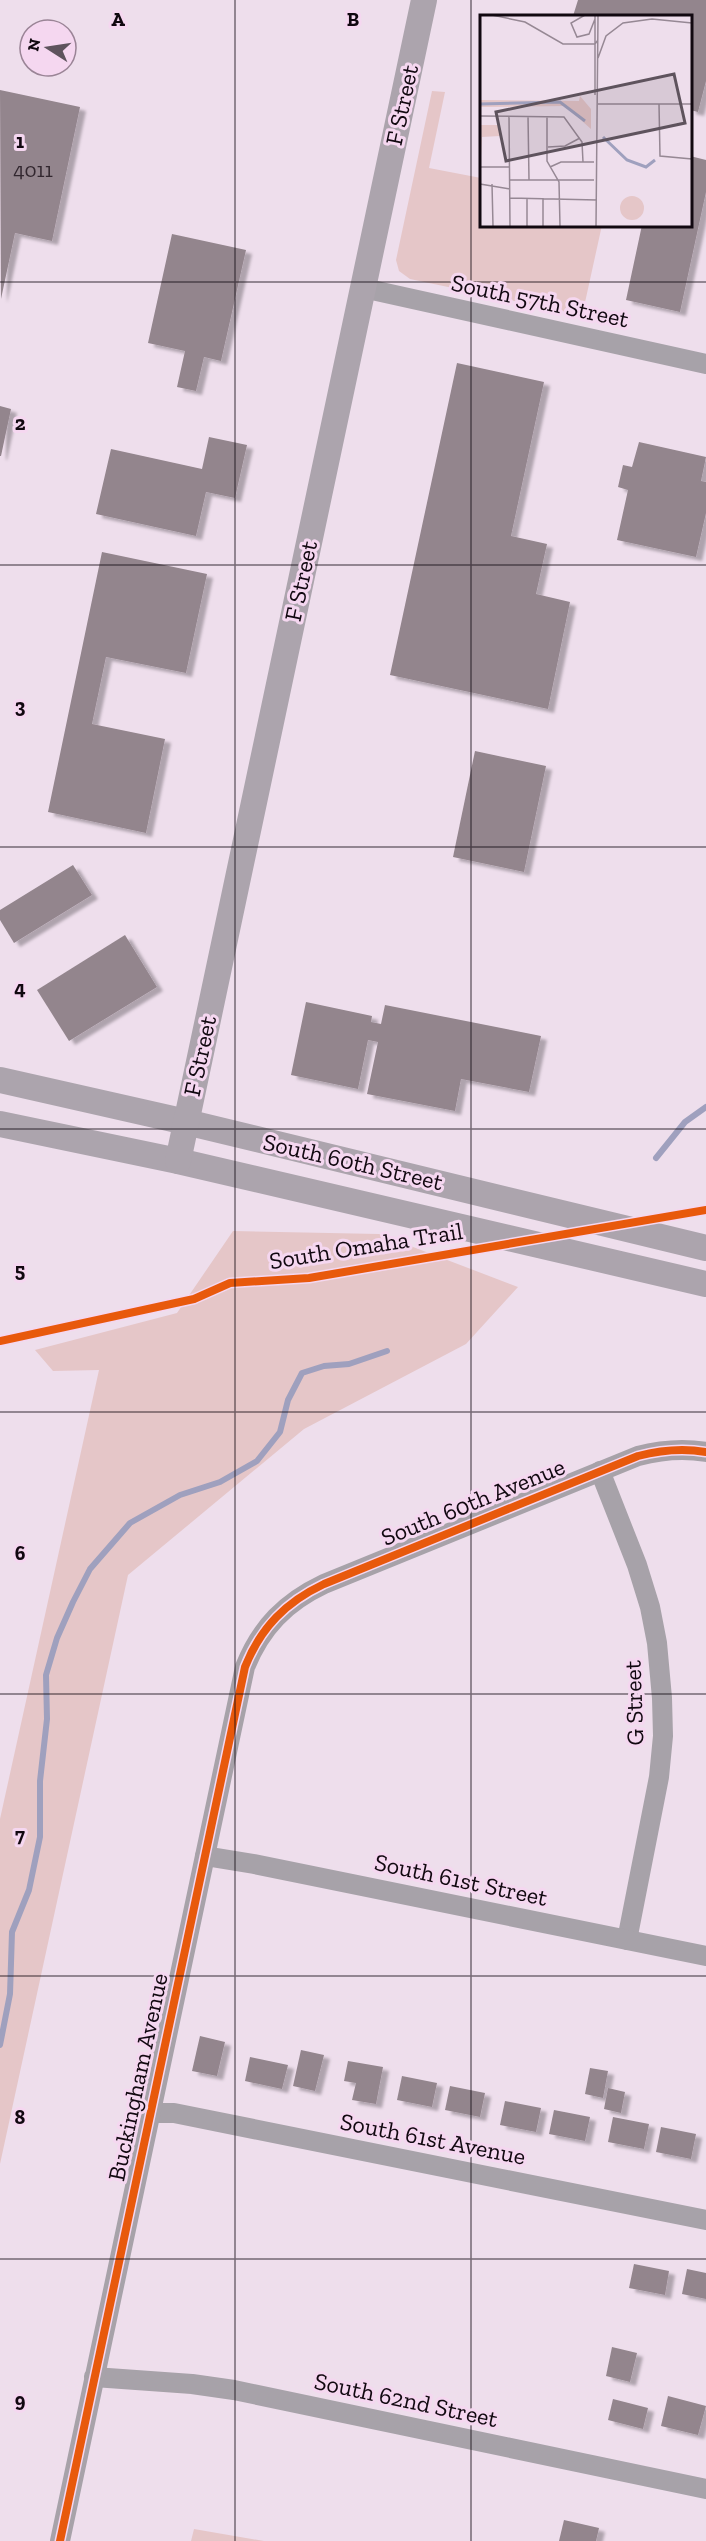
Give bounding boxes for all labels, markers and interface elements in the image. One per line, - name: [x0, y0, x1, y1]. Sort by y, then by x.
- text: A: [111, 7, 125, 31]
- text: B: [347, 7, 359, 31]
- inset map: [480, 15, 691, 226]
- north arrow: [18, 18, 78, 78]
- text: N: [23, 37, 44, 53]
- street label: F Street: [379, 62, 424, 148]
- text: 1: [16, 129, 24, 153]
- house number: 4011: [13, 157, 53, 182]
- street label: South 57th Street: [449, 268, 631, 333]
- text: 2: [15, 411, 26, 435]
- street label: F Street: [278, 538, 323, 624]
- text: 3: [15, 694, 26, 718]
- text: 4: [14, 976, 26, 1000]
- street label: F Street: [177, 1013, 222, 1099]
- street label: South 60th Street: [260, 1127, 446, 1196]
- street label: South Omaha Trail: [267, 1216, 465, 1275]
- text: 5: [15, 1258, 25, 1282]
- street label: South 60th Avenue: [377, 1451, 569, 1552]
- text: 6: [15, 1541, 26, 1565]
- street label: G Street: [618, 1660, 649, 1746]
- text: 7: [15, 1823, 25, 1847]
- street label: South 61st Street: [372, 1847, 550, 1912]
- street label: Buckingham Avenue: [101, 1970, 174, 2183]
- text: 8: [15, 2105, 26, 2129]
- street label: South 61st Avenue: [338, 2106, 528, 2171]
- street label: South 62nd Street: [312, 2366, 501, 2433]
- text: 9: [15, 2388, 26, 2412]

